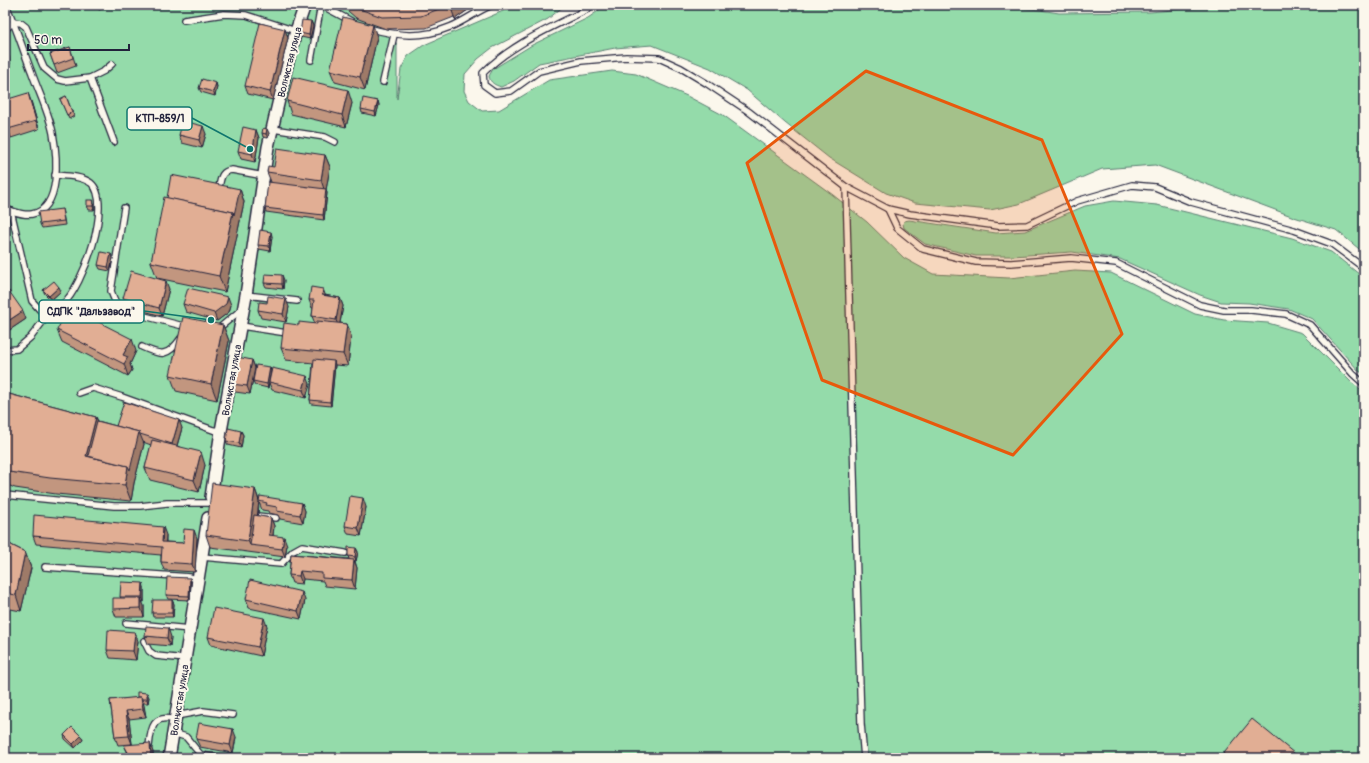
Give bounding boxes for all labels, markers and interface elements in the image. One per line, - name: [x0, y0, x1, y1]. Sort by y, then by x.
- scale bar: [28, 26, 129, 52]
- street label: Волнистая улица: [275, 26, 305, 99]
- text: 50 m: [34, 33, 62, 48]
- callout: КТП-859/1: [127, 107, 192, 130]
- text: КТП-859/1: [135, 112, 185, 125]
- callout: СДПК "Дальзавод": [39, 300, 144, 323]
- text: СДПК "Дальзавод": [47, 305, 135, 318]
- street label: Волнистая улица: [220, 343, 244, 417]
- street label: Волнистая улица: [168, 663, 192, 737]

